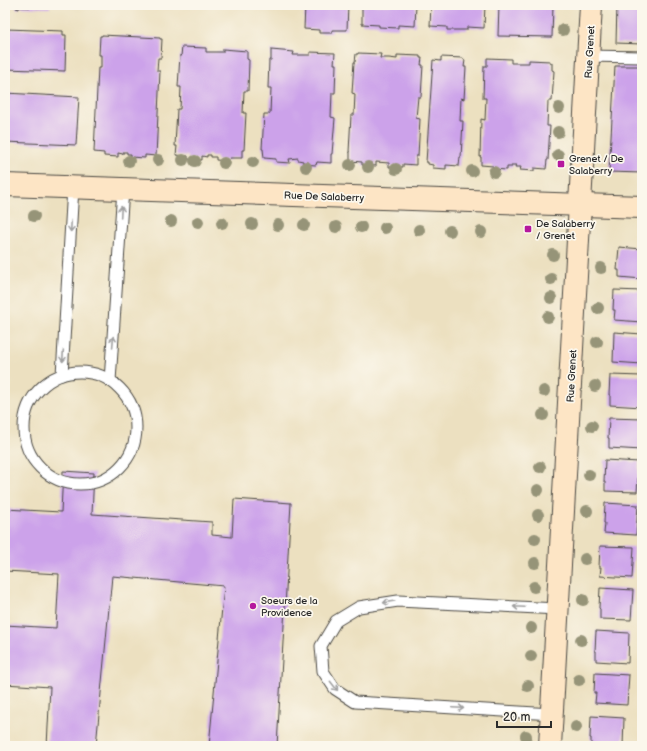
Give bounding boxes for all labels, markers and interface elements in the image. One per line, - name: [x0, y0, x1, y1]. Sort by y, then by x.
- street label: Rue Grenet: [583, 25, 597, 79]
- place label: Grenet / De Salaberry: [569, 153, 624, 177]
- marker: Grenet / De Salaberry: [556, 159, 566, 169]
- street label: Rue De Salaberry: [284, 190, 365, 204]
- one-way arrow: [118, 206, 125, 219]
- place label: De Salaberry / Grenet: [536, 218, 595, 242]
- one-way arrow: [68, 219, 75, 232]
- marker: De Salaberry / Grenet: [523, 224, 533, 234]
- one-way arrow: [109, 336, 116, 349]
- one-way arrow: [60, 349, 67, 362]
- street label: Rue Grenet: [565, 349, 579, 403]
- place label: Soeurs de la Providence: [261, 595, 318, 619]
- one-way arrow: [383, 599, 396, 607]
- marker: Soeurs de la Providence: [248, 601, 258, 611]
- one-way arrow: [513, 603, 526, 611]
- one-way arrow: [329, 680, 338, 691]
- scale bar: [497, 703, 551, 729]
- one-way arrow: [451, 704, 464, 712]
- text: 20 m: [503, 710, 530, 725]

